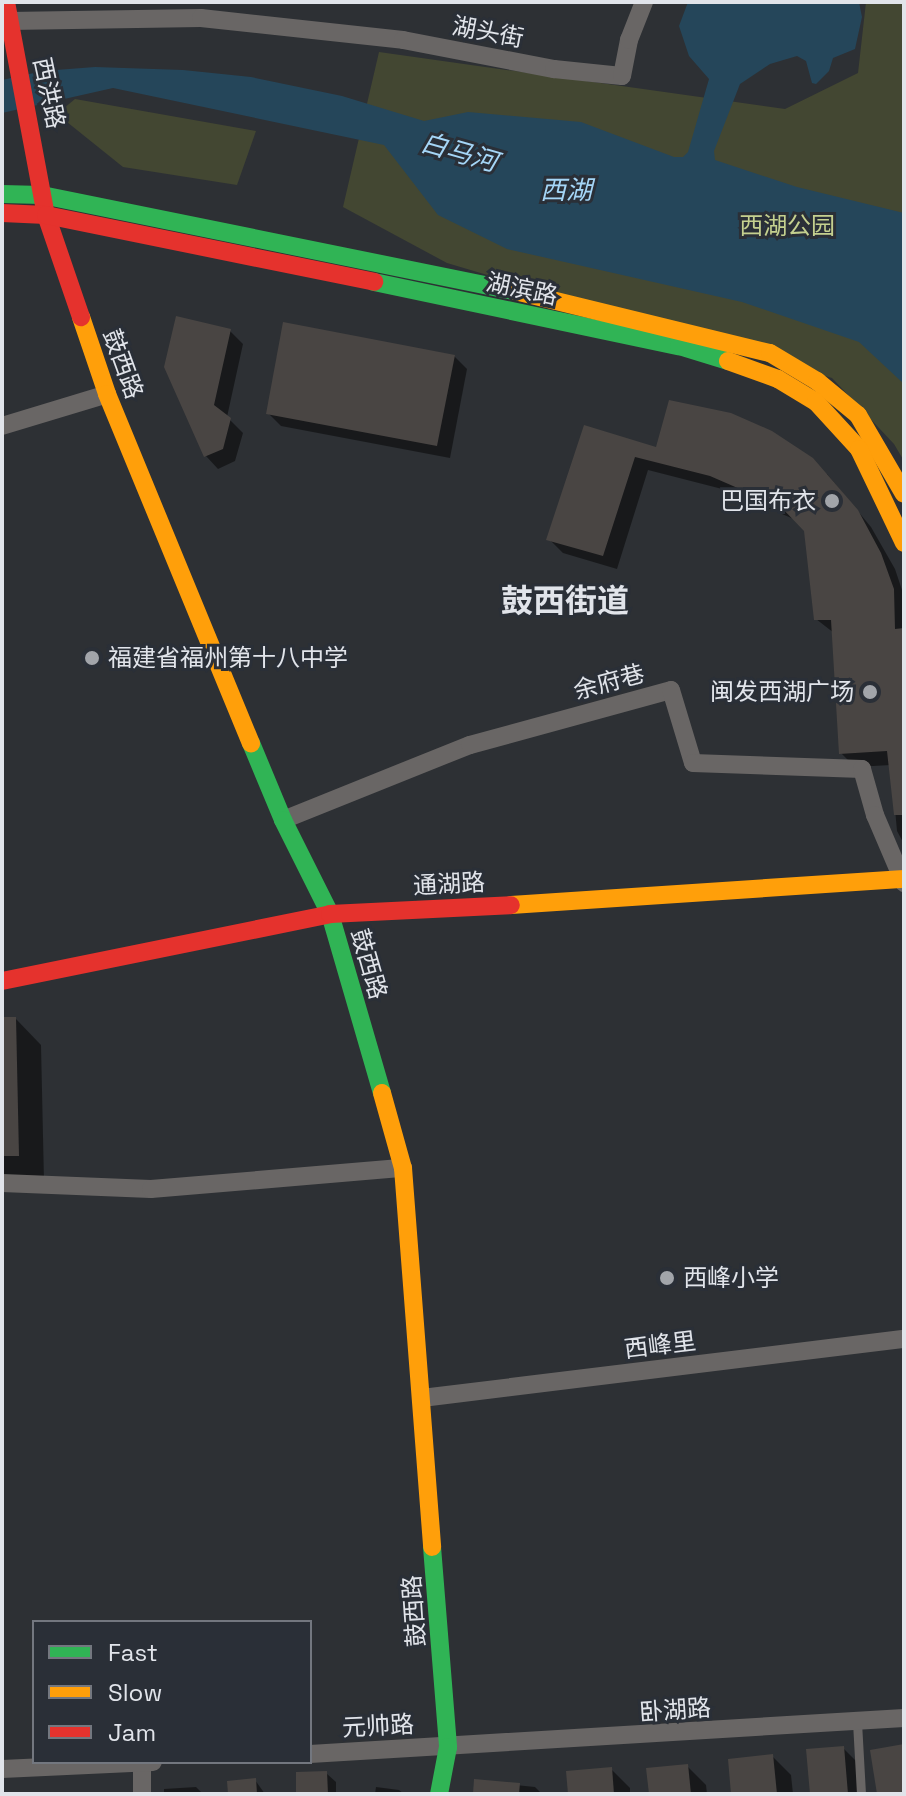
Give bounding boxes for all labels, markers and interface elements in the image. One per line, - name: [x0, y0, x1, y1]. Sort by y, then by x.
- street label: 湖头街: [450, 11, 526, 53]
- street label: 西洪路: [27, 55, 71, 131]
- water label: 白马河: [417, 127, 501, 179]
- water label: 西湖: [540, 175, 592, 207]
- park label: 西湖公园: [739, 212, 835, 240]
- street label: 湖滨路: [484, 267, 560, 311]
- street label: 鼓西路: [97, 325, 149, 403]
- place label: 巴国布衣: [720, 487, 816, 515]
- marker: 巴国布衣: [823, 492, 841, 510]
- district label: 鼓西街道: [501, 582, 629, 620]
- place label: 福建省福州第十八中学: [108, 644, 348, 672]
- marker: 福建省福州第十八中学: [83, 649, 101, 667]
- street label: 余府巷: [570, 659, 648, 705]
- place label: 闽发西湖广场: [710, 678, 854, 706]
- marker: 闽发西湖广场: [861, 683, 879, 701]
- street label: 通湖路: [412, 868, 486, 900]
- street label: 鼓西路: [345, 925, 393, 1003]
- place label: 西峰小学: [683, 1264, 779, 1292]
- marker: 西峰小学: [658, 1269, 676, 1287]
- street label: 西峰里: [623, 1326, 697, 1364]
- street label: 鼓西路: [397, 1574, 431, 1648]
- legend: [32, 1620, 312, 1764]
- text: Fast: [108, 1637, 158, 1668]
- text: Slow: [108, 1677, 162, 1708]
- street label: 卧湖路: [638, 1693, 712, 1727]
- street label: 元帅路: [341, 1710, 415, 1742]
- text: Jam: [108, 1717, 156, 1748]

